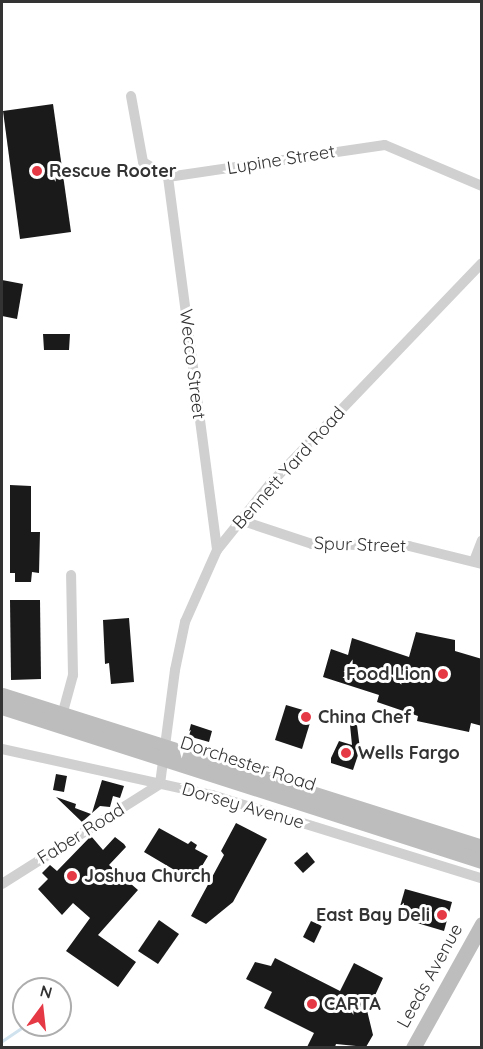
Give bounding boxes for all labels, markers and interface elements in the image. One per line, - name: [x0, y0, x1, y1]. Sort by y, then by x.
- street label: Lupine Street: [225, 141, 337, 179]
- place label: Rescue Rooter: [49, 160, 177, 182]
- marker: Rescue Rooter: [30, 164, 44, 178]
- street label: Wecco Street: [175, 308, 209, 420]
- street label: Bennett Yard Road: [228, 402, 350, 534]
- street label: Spur Street: [313, 533, 407, 557]
- place label: Food Lion: [346, 663, 431, 685]
- marker: Food Lion: [436, 667, 450, 681]
- place label: China Chef: [318, 706, 411, 728]
- marker: China Chef: [299, 710, 313, 724]
- street label: Dorchester Road: [177, 732, 319, 796]
- place label: Wells Fargo: [358, 742, 460, 764]
- marker: Wells Fargo: [339, 746, 353, 760]
- street label: Dorsey Avenue: [179, 778, 307, 834]
- street label: Faber Road: [34, 799, 128, 869]
- place label: Joshua Church: [84, 865, 211, 887]
- marker: Joshua Church: [65, 869, 79, 883]
- place label: East Bay Deli: [316, 904, 430, 926]
- marker: East Bay Deli: [435, 908, 449, 922]
- street label: Leeds Avenue: [392, 920, 468, 1032]
- north arrow: [12, 977, 72, 1037]
- text: N: [38, 980, 54, 1003]
- place label: CARTA: [324, 993, 381, 1015]
- marker: CARTA: [305, 997, 319, 1011]

